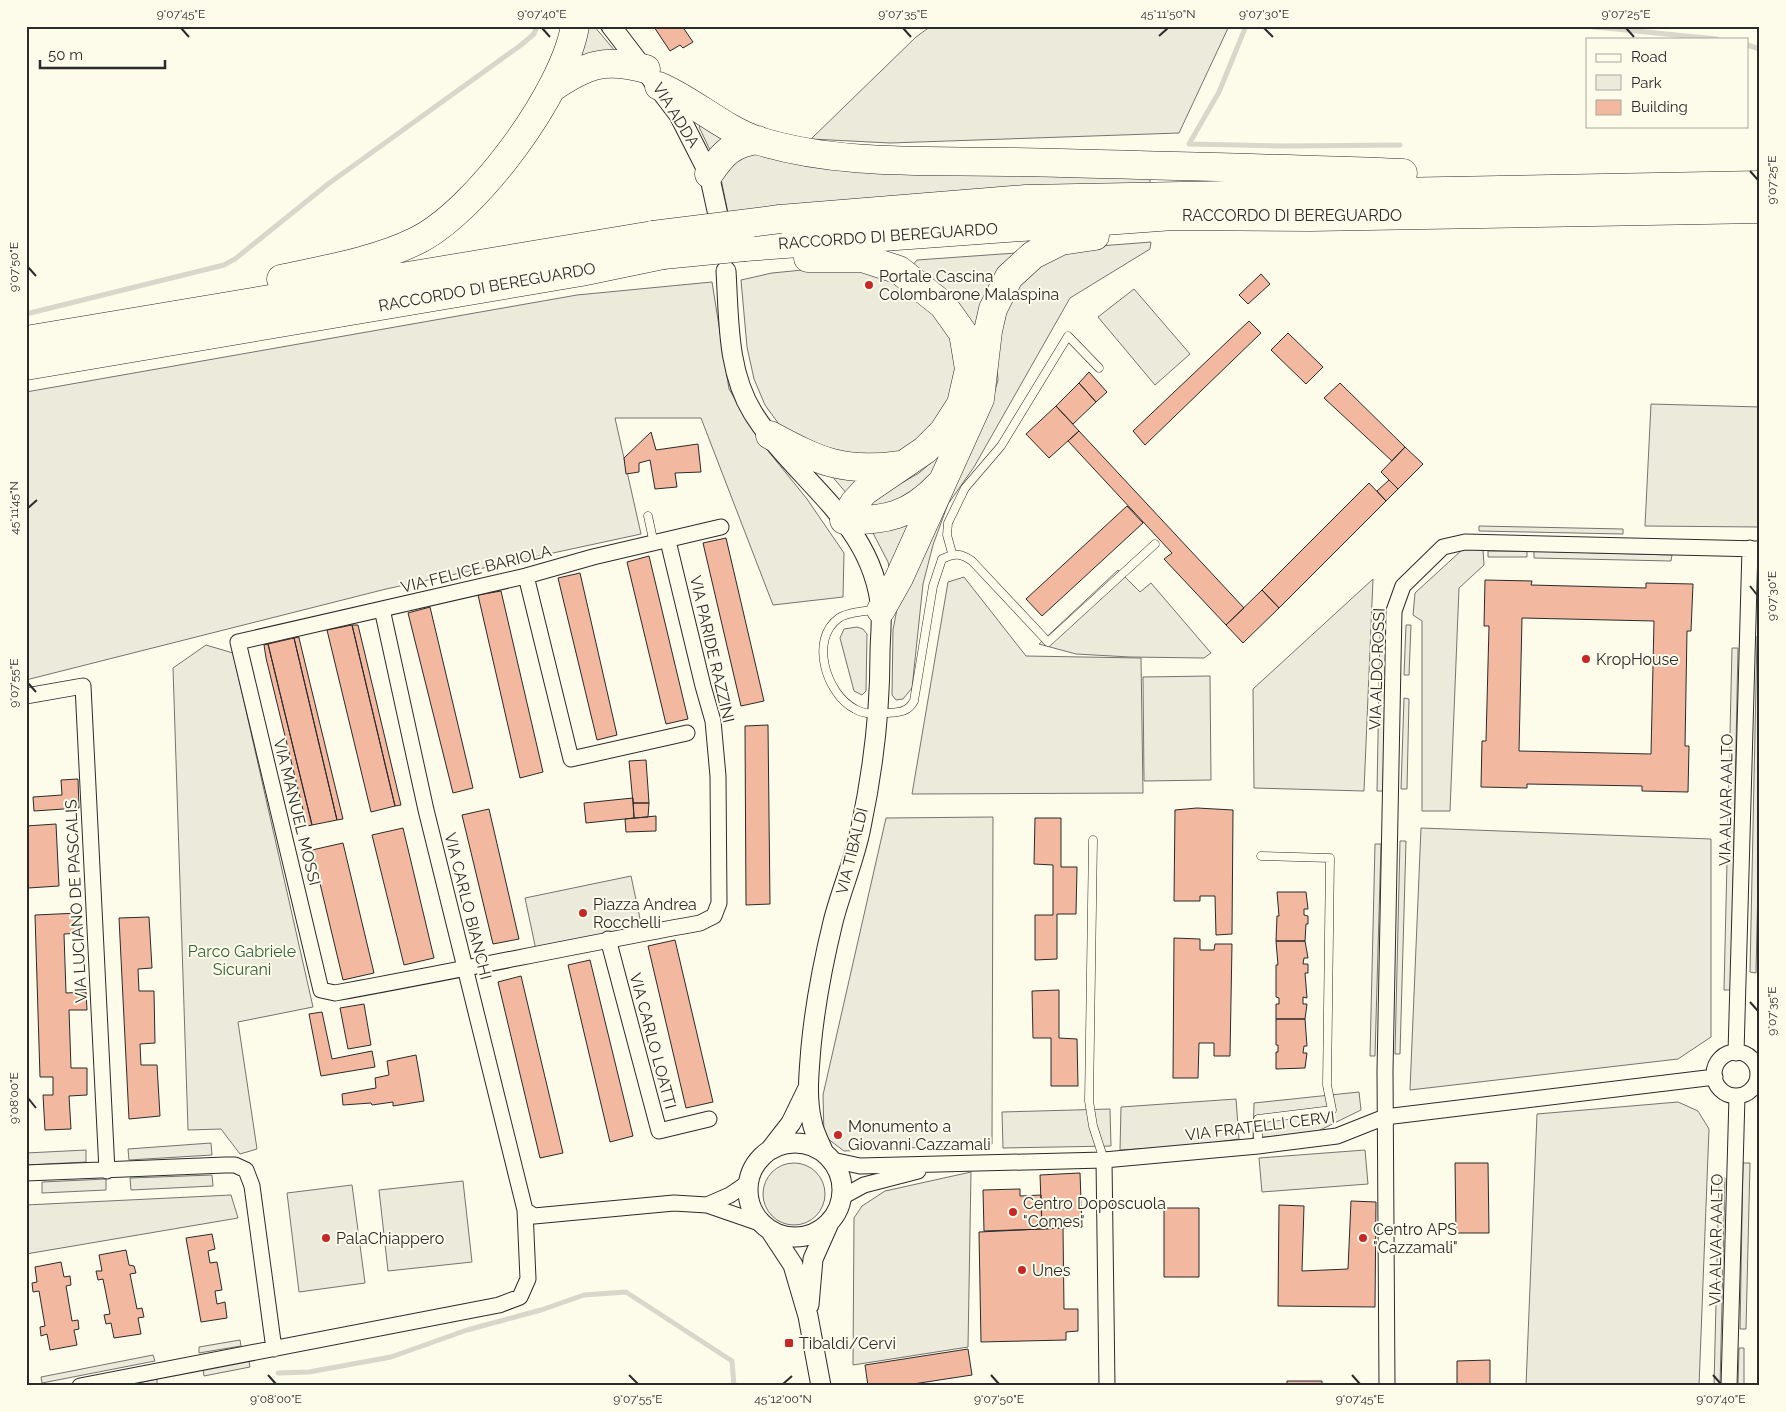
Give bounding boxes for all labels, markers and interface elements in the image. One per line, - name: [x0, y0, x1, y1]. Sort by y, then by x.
- text: 9°07'45"E: [157, 7, 205, 21]
- text: 9°07'40"E: [517, 7, 567, 21]
- text: 9°07'35"E: [878, 7, 928, 21]
- text: 45°11'50"N: [1140, 7, 1196, 21]
- text: 9°07'30"E: [1239, 7, 1289, 21]
- text: 9°07'25"E: [1601, 7, 1651, 21]
- scale bar: [40, 38, 165, 70]
- legend: [1586, 38, 1748, 128]
- text: 50 m: [48, 46, 83, 64]
- text: Road: [1631, 48, 1667, 66]
- text: Park: [1631, 74, 1662, 92]
- street label: VIA ADDA: [649, 79, 703, 151]
- text: Building: [1631, 98, 1688, 116]
- text: 9°07'25"E: [1765, 155, 1779, 205]
- street label: RACCORDO DI BEREGUARDO: [1182, 206, 1402, 225]
- street label: RACCORDO DI BEREGUARDO: [778, 219, 998, 253]
- text: 9°07'50"E: [7, 242, 21, 292]
- street label: RACCORDO DI BEREGUARDO: [377, 259, 597, 315]
- place label: Portale Cascina Colombarone Malaspina: [879, 267, 1059, 304]
- marker: Portale Cascina Colombarone Malaspina: [863, 279, 875, 291]
- text: 45°11'45"N: [7, 481, 21, 535]
- street label: VIA FELICE BARIOLA: [399, 541, 553, 597]
- text: 9°07'30"E: [1765, 571, 1779, 621]
- street label: VIA PARIDE RAZZINI: [686, 574, 738, 724]
- street label: VIA ALDO ROSSI: [1365, 608, 1389, 730]
- place label: KropHouse: [1596, 650, 1679, 669]
- marker: KropHouse: [1580, 653, 1592, 665]
- text: 9°07'55"E: [7, 658, 21, 708]
- street label: VIA ALVAR AALTO: [1715, 734, 1737, 866]
- street label: VIA MANUEL MOSSI: [270, 737, 324, 887]
- street label: VIA LUCIANO DE PASCALIS: [61, 798, 91, 1003]
- street label: VIA TIBALDI: [832, 806, 872, 896]
- street label: VIA CARLO BIANCHI: [441, 831, 495, 981]
- place label: Piazza Andrea Rocchelli: [593, 895, 697, 932]
- marker: Piazza Andrea Rocchelli: [577, 907, 589, 919]
- park label: Parco Gabriele Sicurani: [188, 942, 296, 979]
- street label: VIA CARLO LOATTI: [626, 971, 680, 1111]
- text: 9°07'35"E: [1765, 986, 1779, 1036]
- text: 9°08'00"E: [7, 1072, 21, 1124]
- street label: VIA FRATELLI CERVI: [1184, 1107, 1336, 1145]
- place label: Monumento a Giovanni Cazzamali: [848, 1117, 991, 1154]
- marker: Monumento a Giovanni Cazzamali: [832, 1129, 844, 1141]
- street label: VIA ALVAR AALTO: [1705, 1174, 1727, 1306]
- place label: Centro Doposcuola "Comes": [1023, 1194, 1166, 1231]
- marker: Centro Doposcuola "Comes": [1007, 1206, 1019, 1218]
- place label: Centro APS "Cazzamali": [1373, 1220, 1458, 1257]
- place label: PalaChiappero: [336, 1229, 444, 1248]
- marker: PalaChiappero: [320, 1232, 332, 1244]
- marker: Centro APS "Cazzamali": [1357, 1232, 1369, 1244]
- place label: Unes: [1032, 1261, 1071, 1280]
- marker: Unes: [1016, 1264, 1028, 1276]
- place label: Tibaldi/Cervi: [799, 1334, 896, 1353]
- marker: Tibaldi/Cervi: [783, 1337, 795, 1349]
- text: 9°08'00"E: [250, 1392, 302, 1406]
- text: 9°07'55"E: [613, 1392, 663, 1406]
- text: 45°12'00"N: [754, 1392, 812, 1406]
- text: 9°07'50"E: [974, 1392, 1024, 1406]
- text: 9°07'45"E: [1336, 1392, 1384, 1406]
- text: 9°07'40"E: [1696, 1392, 1746, 1406]

